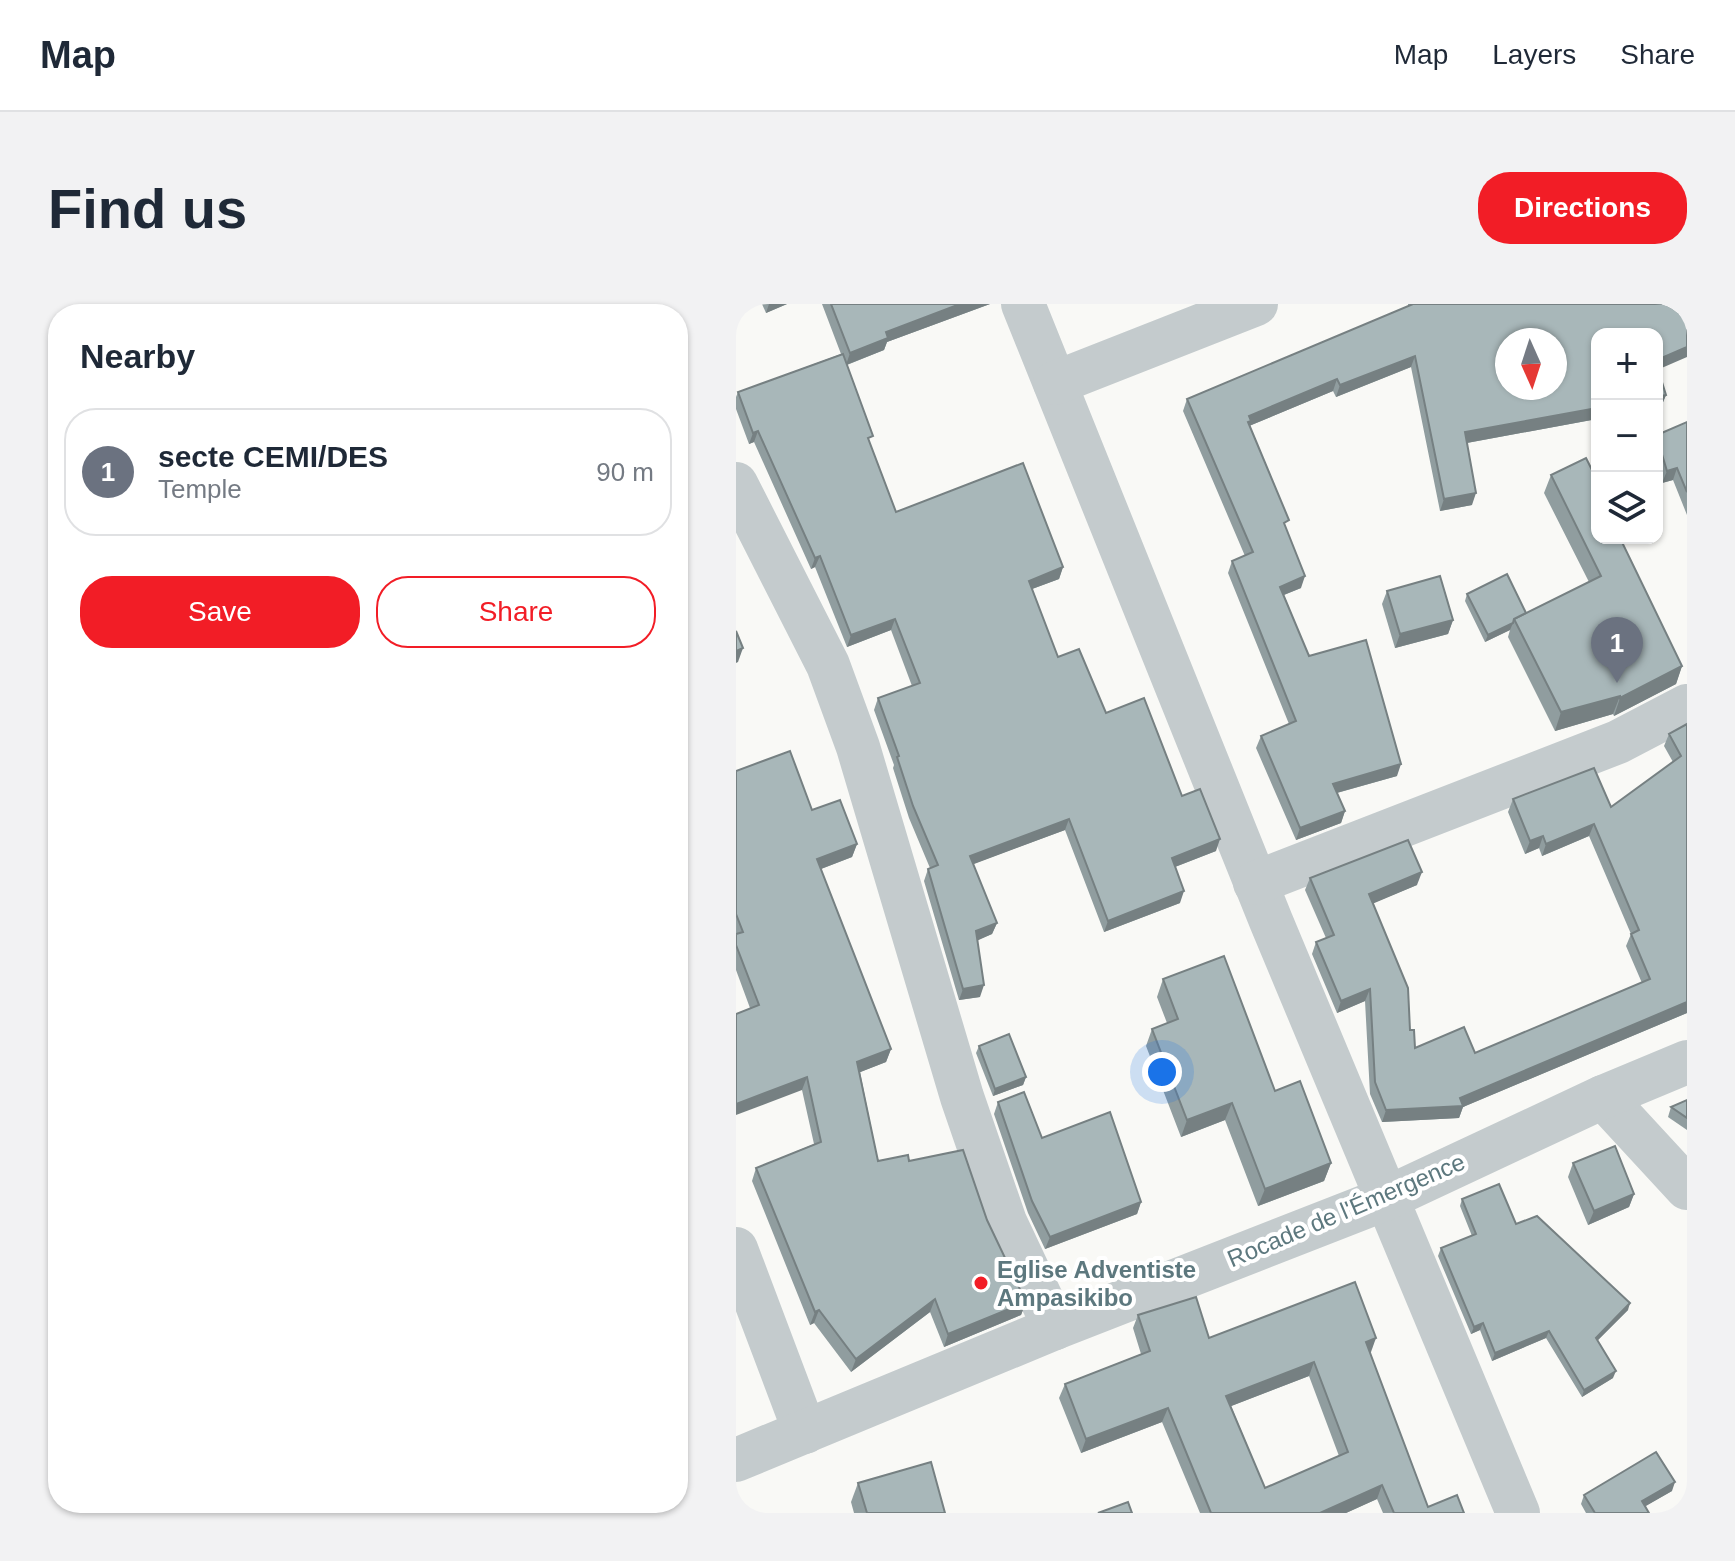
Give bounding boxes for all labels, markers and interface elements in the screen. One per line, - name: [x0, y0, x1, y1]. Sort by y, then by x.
- text: Map: [40, 34, 116, 76]
- text: Map: [1394, 39, 1448, 70]
- text: Layers: [1492, 39, 1576, 70]
- text: Share: [1620, 39, 1695, 70]
- button: Directions: [1478, 172, 1687, 244]
- text: Find us: [48, 177, 247, 240]
- north arrow: [1495, 328, 1567, 400]
- map controls: [1591, 328, 1663, 544]
- button: +: [1591, 328, 1663, 400]
- text: Nearby: [80, 337, 195, 375]
- button: −: [1591, 400, 1663, 472]
- text: secte CEMI/DES: [158, 440, 388, 473]
- text: 1: [101, 457, 115, 487]
- text: 90 m: [596, 457, 654, 487]
- button: layers: [1591, 472, 1663, 544]
- text: Temple: [158, 474, 242, 504]
- button: Save: [80, 576, 360, 648]
- button: Share: [376, 576, 656, 648]
- pin: 1: [1591, 617, 1643, 683]
- your location: [1142, 1052, 1182, 1092]
- street label: Rocade de l'Émergence: [1223, 1148, 1469, 1272]
- place label: Eglise Adventiste Ampasikibo: [997, 1256, 1196, 1311]
- marker: Eglise Adventiste Ampasikibo: [972, 1274, 990, 1292]

